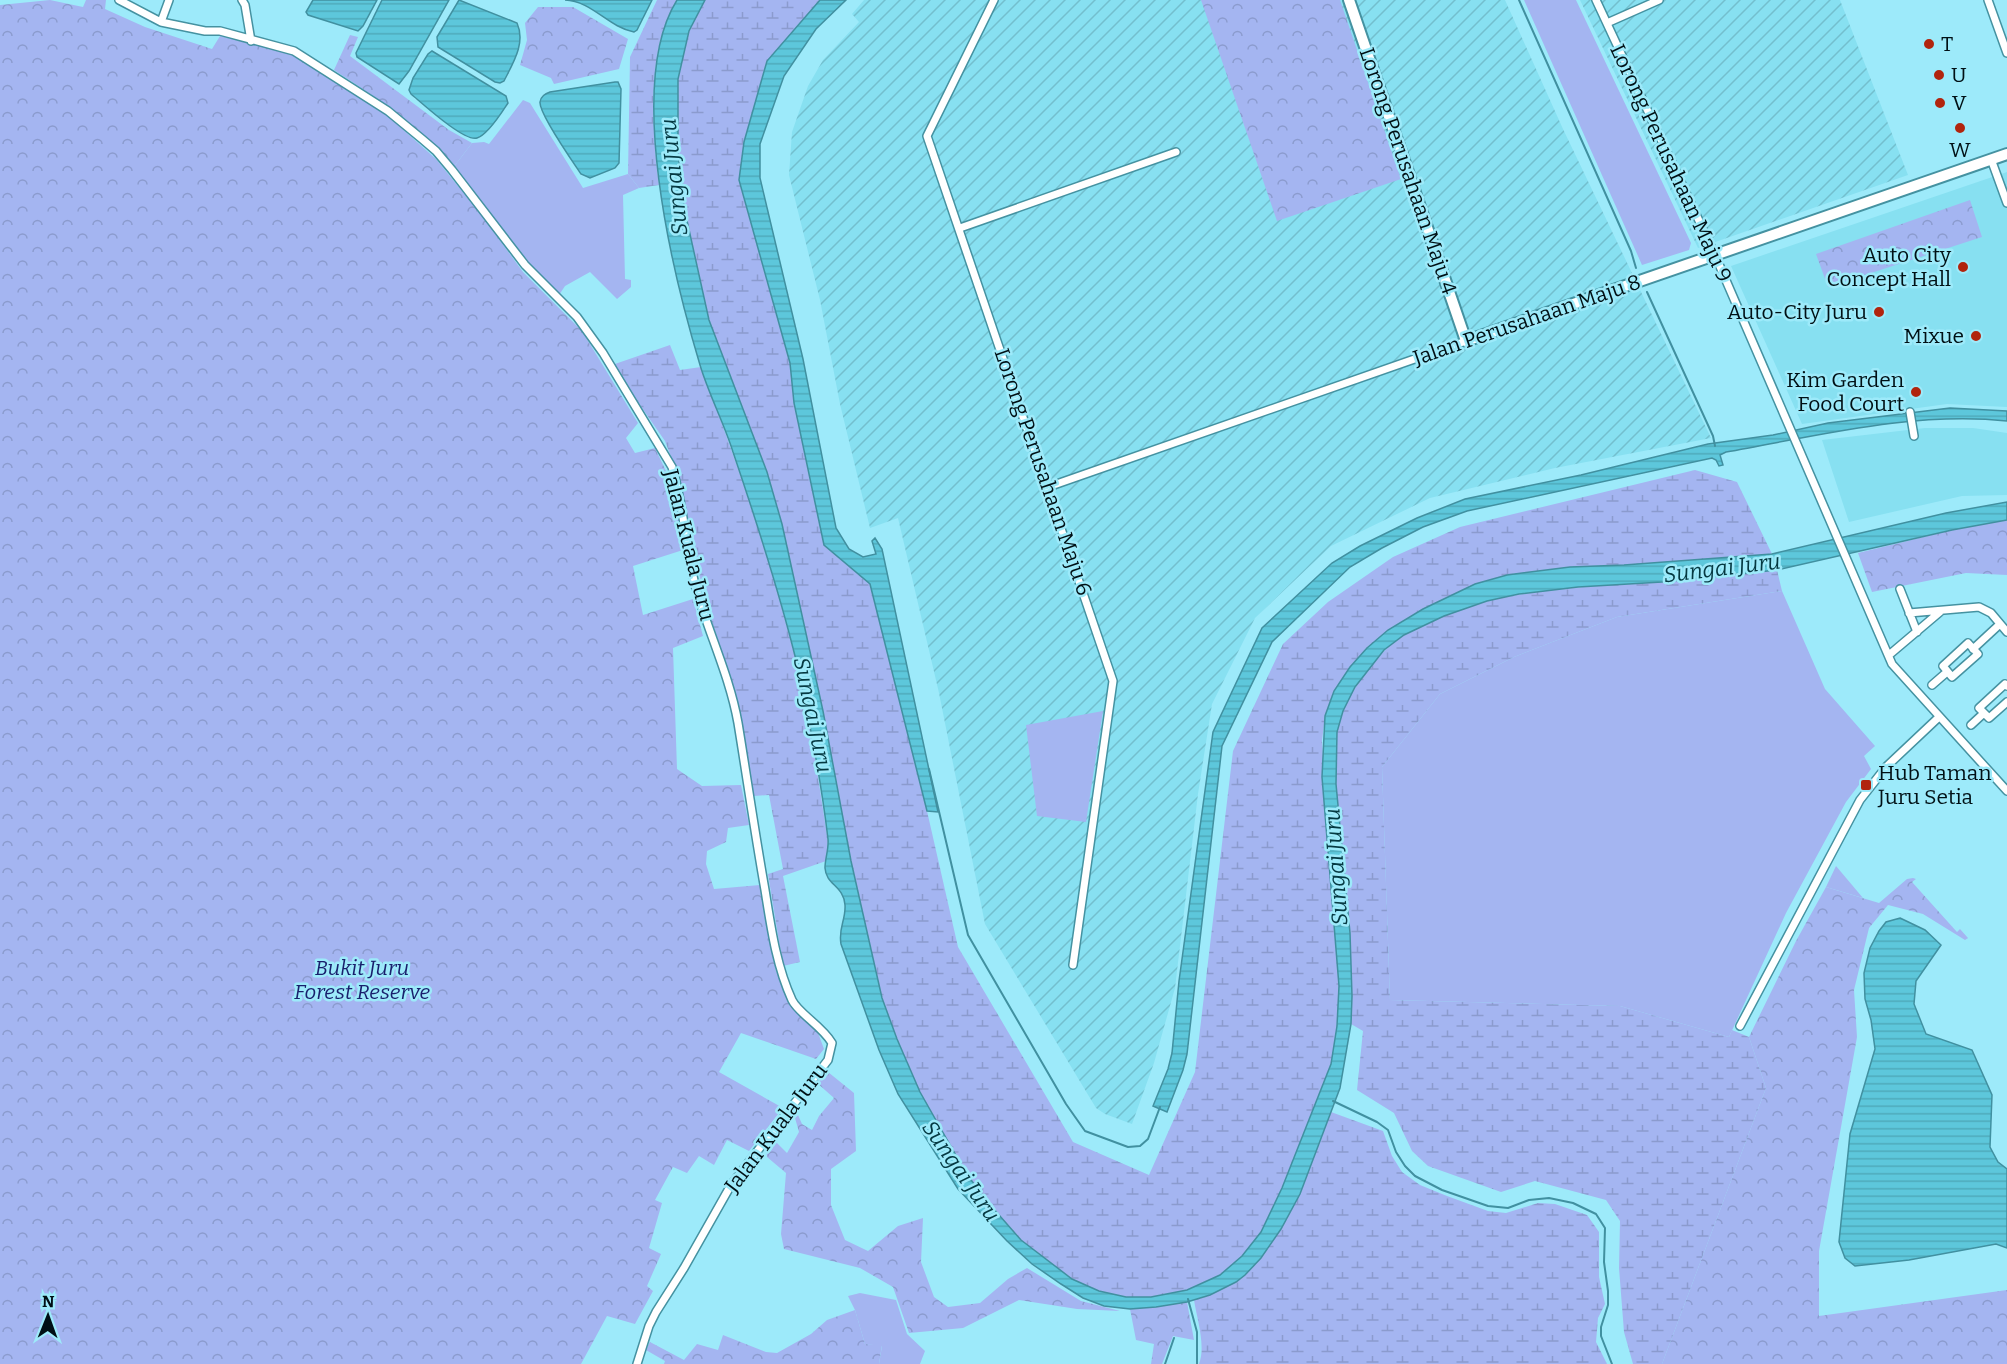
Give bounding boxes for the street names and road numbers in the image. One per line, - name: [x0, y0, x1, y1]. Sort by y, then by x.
- street label: Lorong Perusahaan Maju 9: [1604, 40, 1738, 286]
- street label: Lorong Perusahaan Maju 4: [1353, 44, 1463, 298]
- street label: Jalan Perusahaan Maju 8: [1409, 269, 1644, 372]
- street label: Lorong Perusahaan Maju 6: [988, 345, 1098, 599]
- street label: Jalan Kuala Juru: [657, 466, 720, 623]
- street label: Jalan Kuala Juru: [718, 1058, 833, 1198]

